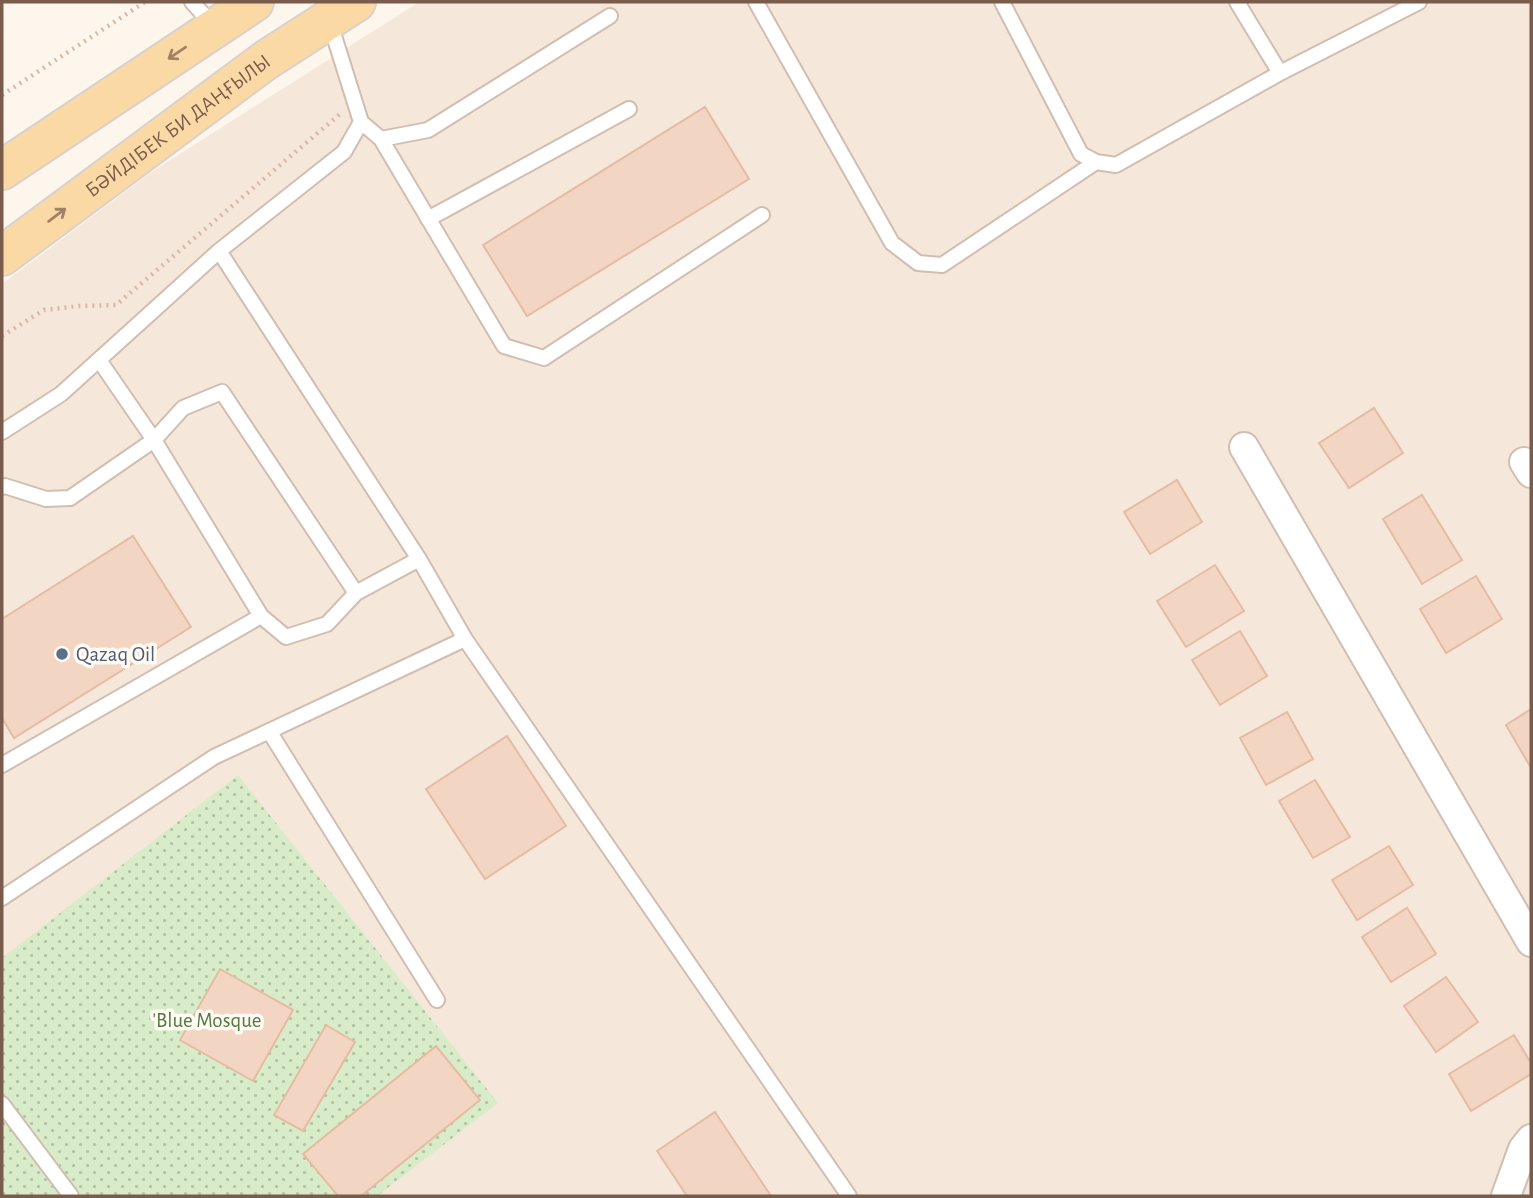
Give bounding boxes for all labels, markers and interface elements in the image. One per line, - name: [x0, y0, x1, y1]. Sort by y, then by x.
- one-way arrow: [167, 46, 187, 60]
- street label: БӘЙДІБЕК БИ ДАҢҒЫЛЫ: [81, 50, 274, 201]
- one-way arrow: [47, 208, 66, 223]
- place label: Qazaq Oil: [76, 644, 155, 665]
- marker: Qazaq Oil: [54, 646, 70, 662]
- park label: 'Blue Mosque: [152, 1010, 262, 1031]

